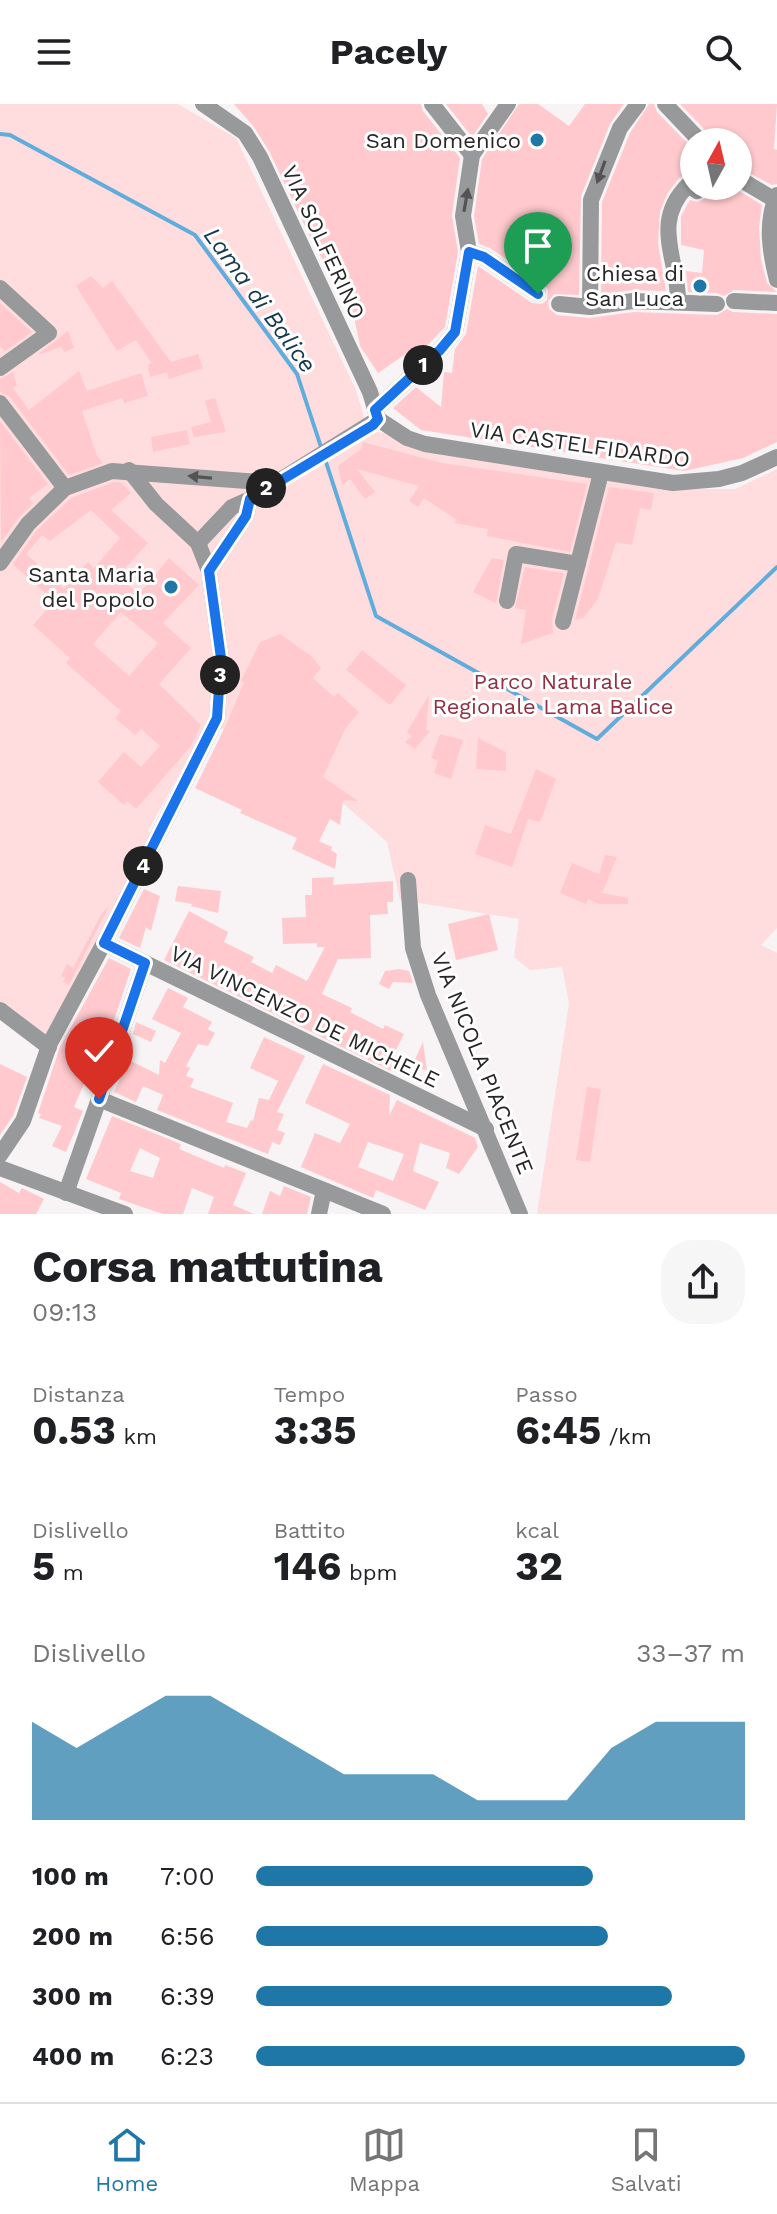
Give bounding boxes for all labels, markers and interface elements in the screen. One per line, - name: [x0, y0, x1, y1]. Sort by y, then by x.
- icon: menu: [32, 30, 76, 74]
- icon: search: [701, 30, 745, 74]
- text: Pacely: [330, 31, 447, 73]
- place label: San Domenico: [366, 128, 521, 153]
- north arrow: [680, 128, 752, 200]
- map controls: [680, 128, 752, 200]
- marker: San Domenico: [528, 131, 546, 149]
- one-way arrow: [594, 160, 607, 184]
- street label: VIA SOLFERINO: [277, 161, 370, 323]
- one-way arrow: [460, 187, 472, 212]
- pin: [504, 212, 572, 294]
- water label: Lama di Balice: [198, 222, 322, 378]
- icon: arrive: [516, 224, 560, 268]
- place label: Chiesa di San Luca: [585, 261, 684, 311]
- marker: Chiesa di San Luca: [691, 277, 709, 295]
- pin: 1: [403, 345, 443, 385]
- text: 1: [418, 352, 428, 377]
- street label: VIA CASTELFIDARDO: [468, 417, 692, 472]
- pin: 2: [246, 468, 286, 508]
- one-way arrow: [187, 470, 212, 483]
- text: 2: [259, 475, 273, 500]
- place label: Santa Maria del Popolo: [28, 562, 155, 612]
- marker: Santa Maria del Popolo: [162, 578, 180, 596]
- pin: 3: [200, 655, 240, 695]
- text: 3: [213, 662, 227, 687]
- park label: Parco Naturale Regionale Lama Balice: [432, 669, 674, 719]
- pin: 4: [123, 846, 163, 886]
- text: 4: [136, 853, 150, 878]
- street label: VIA VINCENZO DE MICHELE: [166, 940, 443, 1093]
- street label: VIA NICOLA PIACENTE: [427, 949, 539, 1178]
- pin: [65, 1017, 133, 1099]
- icon: check: [77, 1029, 121, 1073]
- button: share: [661, 1240, 745, 1324]
- text: Corsa mattutina: [32, 1241, 383, 1293]
- text: 09:13: [32, 1297, 97, 1327]
- text: Distanza: [32, 1382, 125, 1407]
- text: Tempo: [274, 1382, 345, 1407]
- text: Passo: [515, 1382, 578, 1407]
- text: 0.53: [32, 1407, 116, 1454]
- text: 3:35: [274, 1407, 357, 1454]
- text: 6:45: [515, 1407, 601, 1454]
- text: km: [116, 1424, 157, 1449]
- text: /km: [601, 1424, 652, 1449]
- text: Dislivello: [32, 1518, 129, 1543]
- text: Battito: [274, 1518, 345, 1543]
- text: kcal: [515, 1518, 559, 1543]
- text: 5: [32, 1543, 55, 1590]
- text: 146: [274, 1543, 341, 1590]
- text: 32: [515, 1543, 563, 1590]
- text: m: [55, 1560, 84, 1585]
- text: bpm: [341, 1560, 397, 1585]
- text: Dislivello: [32, 1638, 146, 1668]
- text: 33–37 m: [636, 1638, 745, 1668]
- text: 100 m: [32, 1861, 109, 1891]
- text: 7:00: [160, 1861, 215, 1891]
- text: 200 m: [32, 1921, 113, 1951]
- text: 6:56: [160, 1921, 214, 1951]
- text: 300 m: [32, 1981, 113, 2011]
- text: 6:39: [160, 1981, 215, 2011]
- text: 400 m: [32, 2041, 114, 2071]
- text: 6:23: [160, 2041, 214, 2071]
- tab: Home: [95, 2123, 158, 2196]
- tab: Mappa: [349, 2123, 420, 2196]
- tab: Salvati: [611, 2123, 682, 2196]

